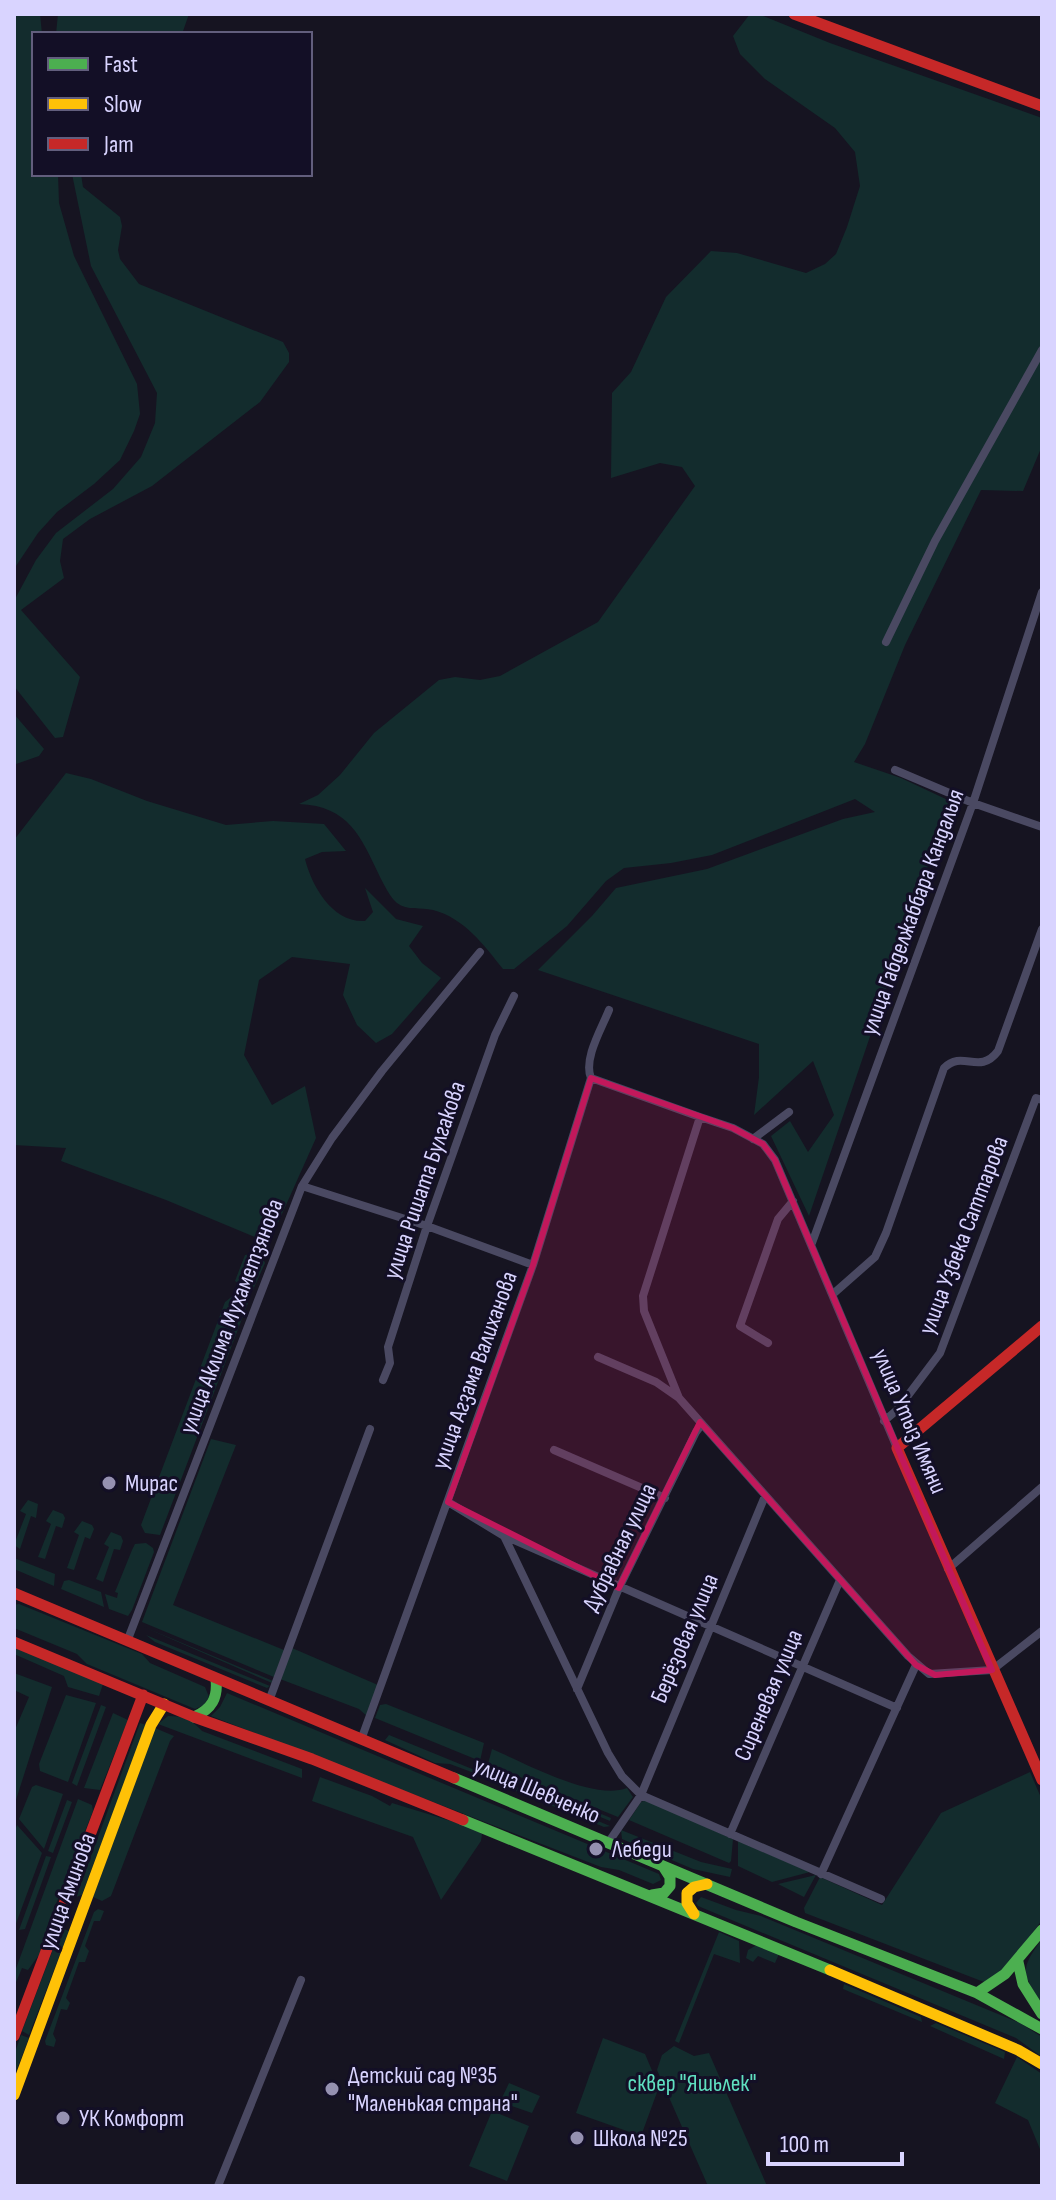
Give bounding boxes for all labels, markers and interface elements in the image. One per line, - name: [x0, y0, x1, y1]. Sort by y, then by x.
- legend: [32, 32, 312, 176]
- text: Fast: [104, 50, 138, 79]
- text: Slow: [104, 90, 142, 119]
- text: Jam: [103, 130, 134, 159]
- street label: улица Габделжаббара Кандалыя: [854, 785, 971, 1039]
- street label: улица Ришата Булгакова: [377, 1077, 472, 1283]
- street label: улица Узбека Саттарова: [912, 1132, 1015, 1338]
- street label: улица Аклима Мухаметзянова: [173, 1195, 290, 1438]
- street label: улица Агзама Валиханова: [425, 1267, 524, 1473]
- street label: улица Утыз Имяни: [866, 1344, 953, 1498]
- place label: Мирас: [125, 1469, 178, 1498]
- marker: Мирас: [100, 1474, 118, 1492]
- street label: Дубравная улица: [576, 1478, 663, 1616]
- street label: Берёзовая улица: [644, 1569, 725, 1707]
- street label: Сиреневая улица: [728, 1625, 809, 1765]
- street label: улица Шевченко: [469, 1751, 605, 1830]
- street label: улица Аминова: [33, 1829, 102, 1953]
- place label: Лебеди: [611, 1835, 672, 1864]
- marker: Лебеди: [587, 1840, 605, 1858]
- place label: Детский сад №35 "Маленькая страна": [348, 2061, 518, 2118]
- park label: сквер "Яшьлек": [628, 2069, 756, 2098]
- marker: Детский сад №35 "Маленькая страна": [323, 2080, 341, 2098]
- place label: УК Комфорт: [79, 2104, 184, 2133]
- marker: УК Комфорт: [54, 2109, 72, 2127]
- scale bar: [768, 2116, 902, 2166]
- place label: Школа №25: [593, 2124, 688, 2153]
- marker: Школа №25: [568, 2129, 586, 2147]
- text: 100 m: [780, 2130, 829, 2159]

